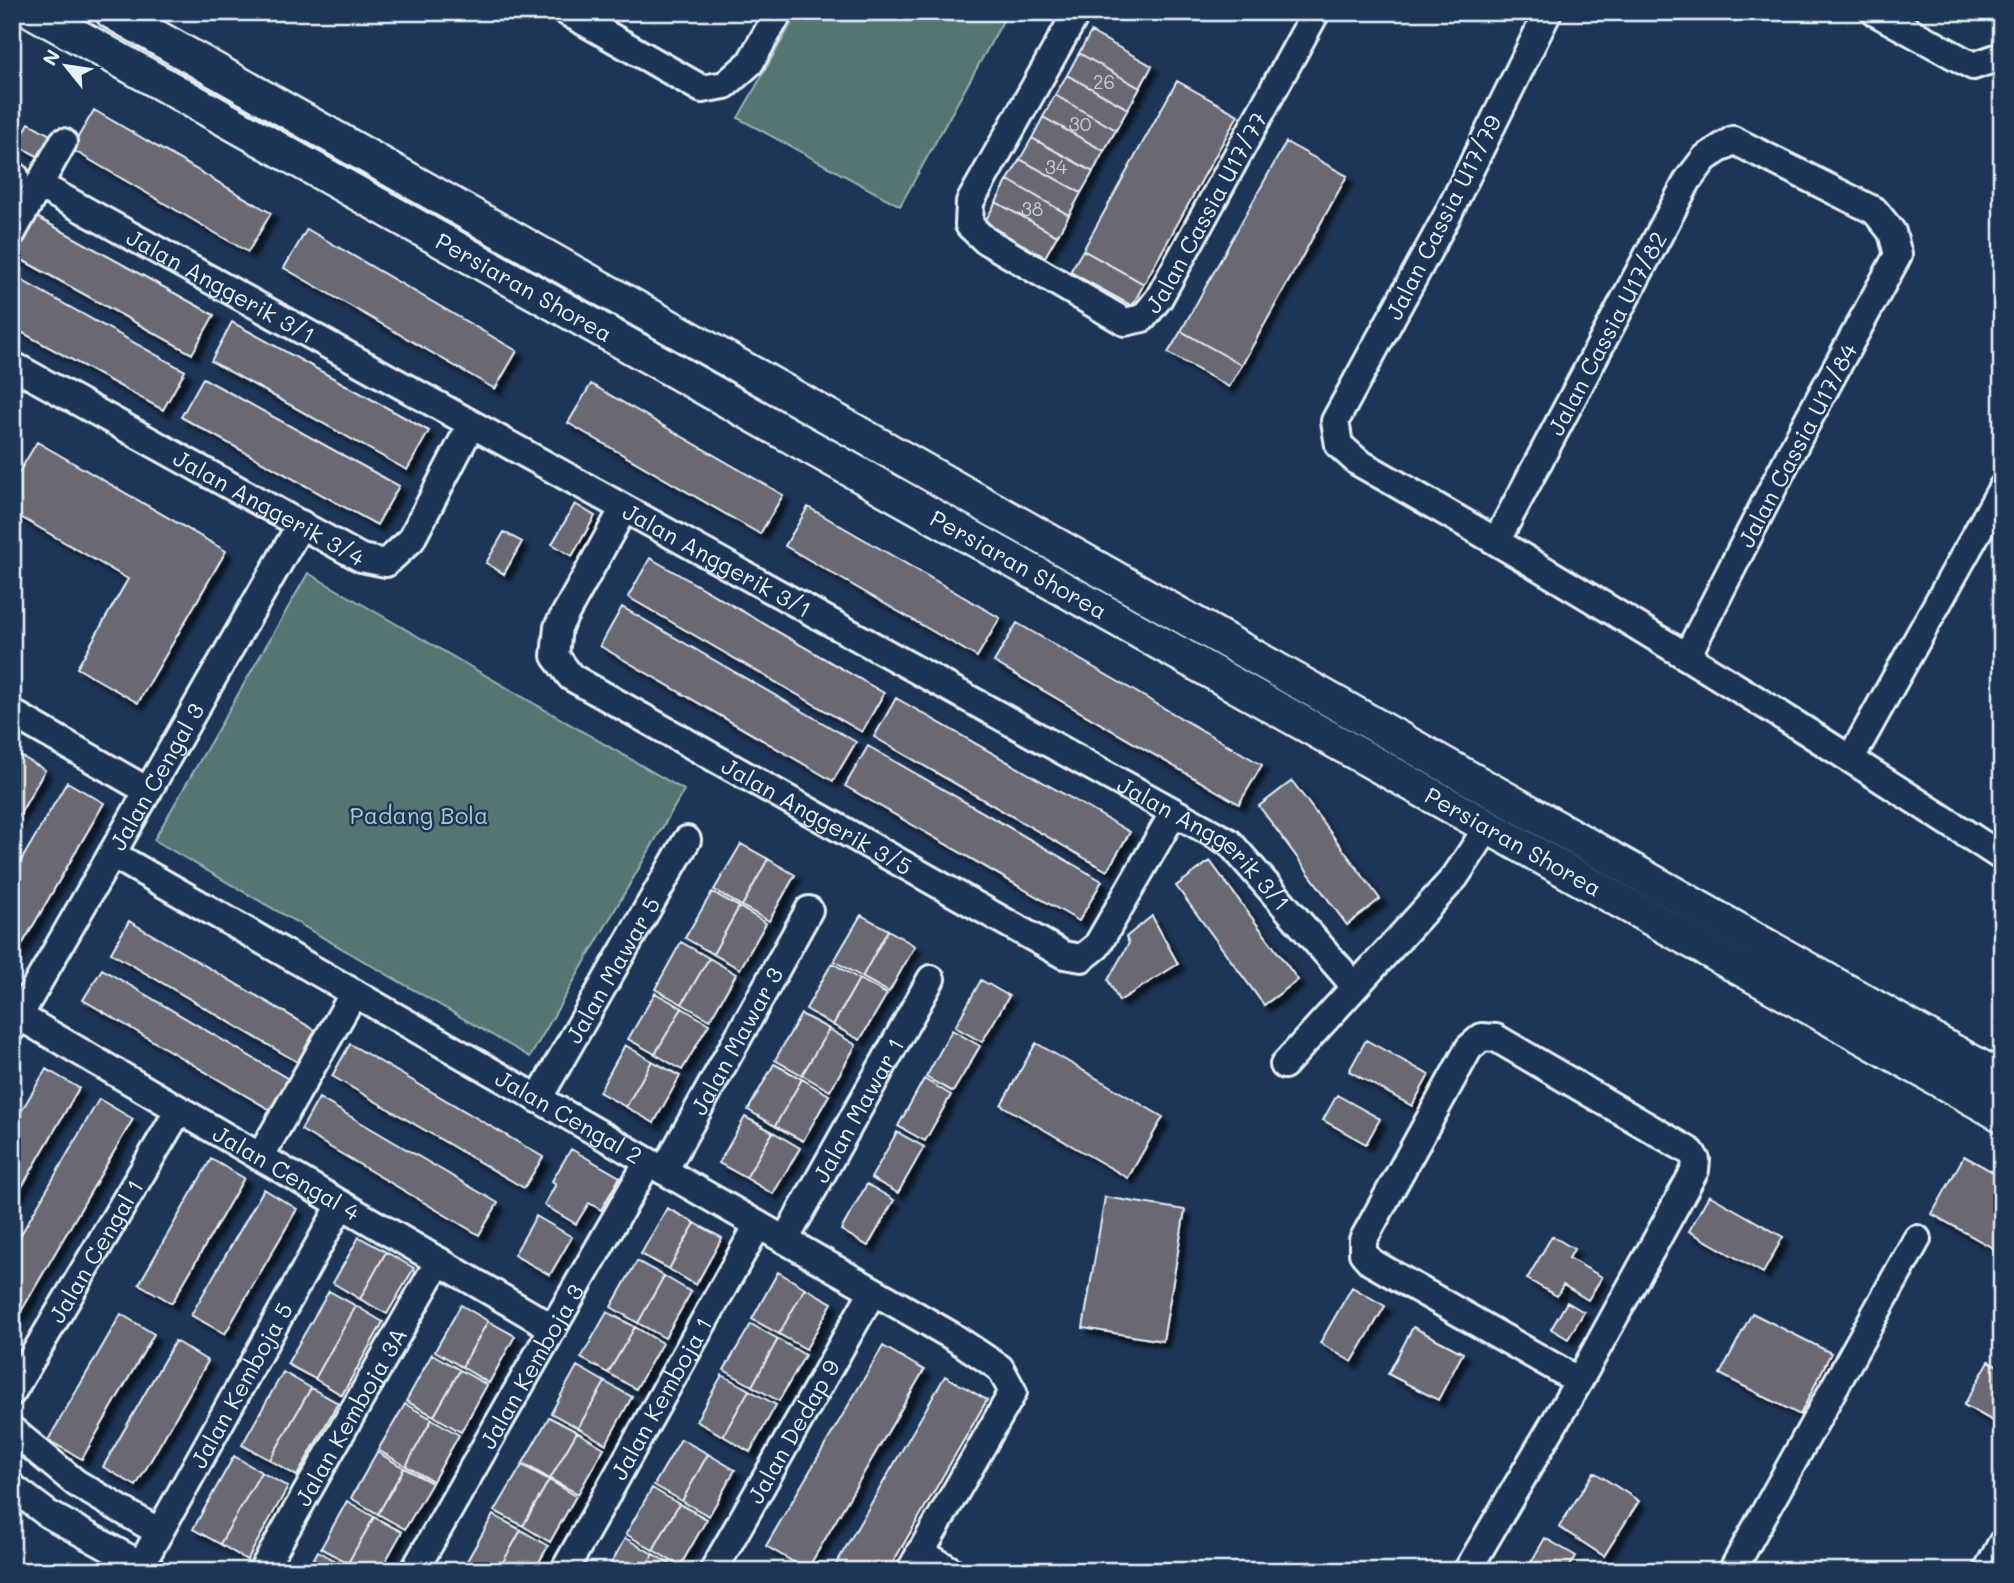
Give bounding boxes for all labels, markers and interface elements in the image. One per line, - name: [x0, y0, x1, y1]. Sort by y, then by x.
- north arrow: [32, 32, 102, 102]
- text: N: [36, 45, 65, 70]
- house number: 26: [1093, 69, 1115, 94]
- street label: Jalan Cassia U17/77: [1138, 106, 1273, 319]
- street label: Jalan Cassia U17/79: [1378, 110, 1508, 324]
- house number: 30: [1069, 111, 1092, 136]
- house number: 34: [1045, 154, 1067, 179]
- house number: 38: [1021, 196, 1043, 221]
- street label: Jalan Anggerik 3/1: [122, 221, 321, 350]
- street label: Persiaran Shorea: [430, 225, 618, 348]
- street label: Jalan Cassia U17/82: [1540, 226, 1673, 440]
- street label: Jalan Cassia U17/84: [1730, 337, 1864, 552]
- street label: Jalan Anggerik 3/4: [168, 442, 371, 572]
- street label: Jalan Anggerik 3/1: [618, 496, 817, 624]
- street label: Persiaran Shorea: [925, 502, 1113, 626]
- street label: Jalan Cengal 3: [102, 697, 210, 855]
- street label: Jalan Anggerik 3/5: [717, 750, 918, 881]
- street label: Jalan Anggerik 3/1: [1112, 769, 1297, 917]
- street label: Persiaran Shorea: [1420, 780, 1607, 903]
- park label: Padang Bola: [350, 800, 488, 830]
- street label: Jalan Mawar 5: [558, 891, 666, 1049]
- street label: Jalan Mawar 3: [683, 962, 789, 1120]
- street label: Jalan Mawar 1: [805, 1032, 910, 1188]
- street label: Jalan Cengal 2: [490, 1062, 648, 1170]
- street label: Jalan Cengal 4: [208, 1118, 366, 1227]
- street label: Jalan Cengal 1: [41, 1174, 150, 1328]
- street label: Jalan Kemboja 3: [472, 1278, 590, 1454]
- street label: Jalan Kemboja 5: [183, 1297, 299, 1473]
- street label: Jalan Kemboja 1: [603, 1312, 718, 1485]
- street label: Jalan Kemboja 3A: [287, 1322, 413, 1511]
- street label: Jalan Dedap 9: [740, 1354, 846, 1509]

